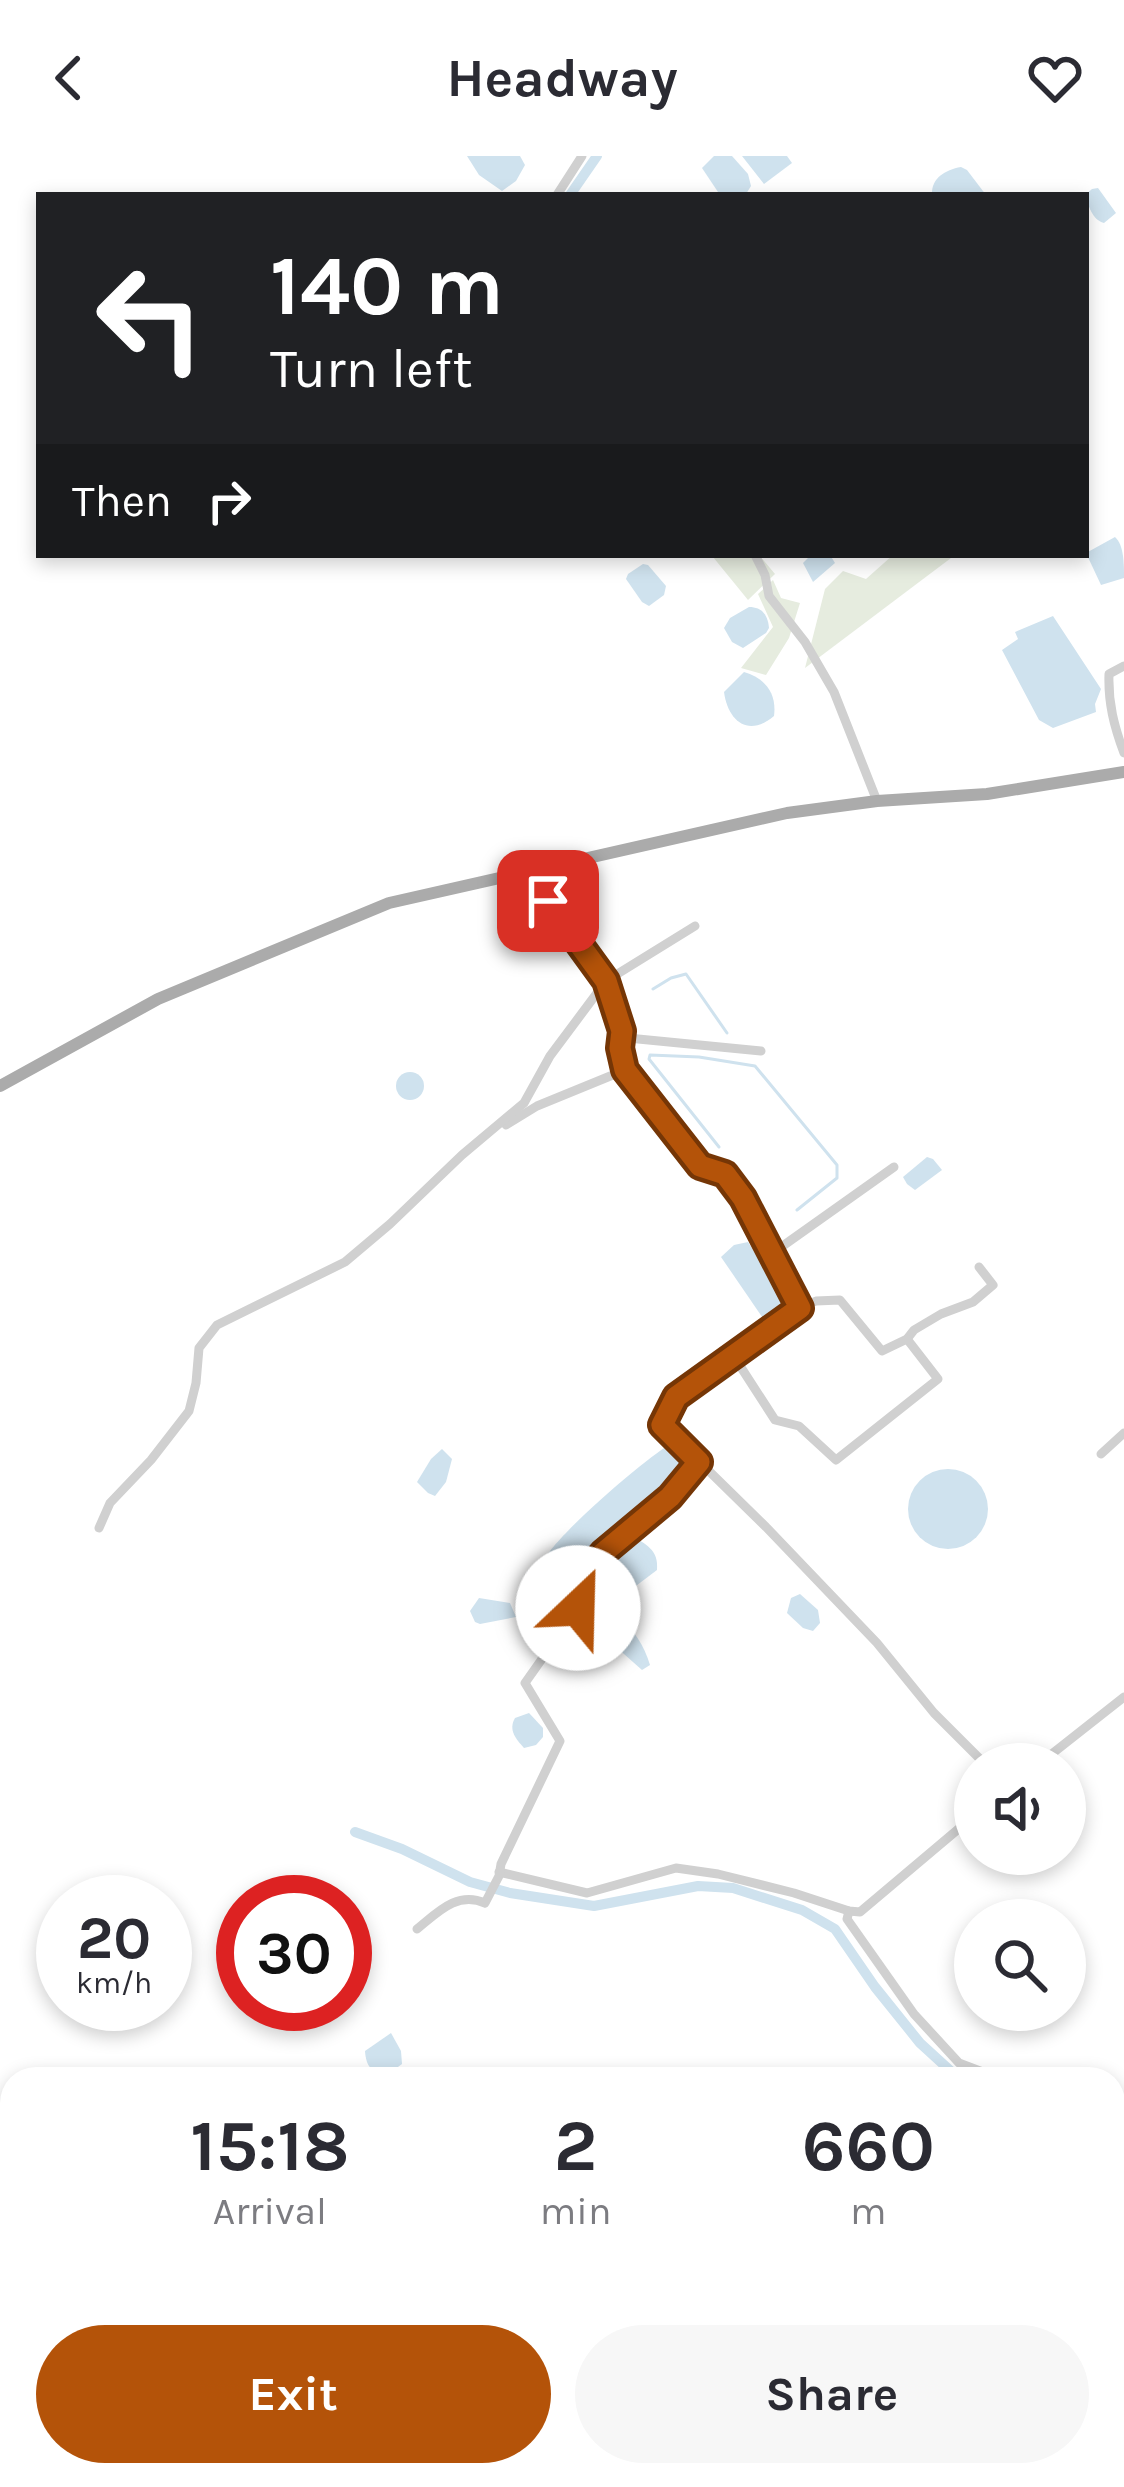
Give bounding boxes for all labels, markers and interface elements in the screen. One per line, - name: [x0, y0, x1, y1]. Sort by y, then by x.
- icon: back: [36, 45, 102, 111]
- icon: heart: [1022, 45, 1088, 111]
- text: Headway: [446, 46, 678, 110]
- text: 140 m: [270, 237, 504, 335]
- icon: left: [72, 240, 228, 396]
- text: Turn left: [270, 337, 473, 401]
- icon: right: [196, 468, 262, 534]
- text: Then: [72, 475, 172, 527]
- pin: [497, 850, 599, 952]
- icon: arrive: [515, 868, 581, 934]
- position arrow: [515, 1545, 641, 1671]
- map controls: [954, 1743, 1086, 2031]
- button: sound: [954, 1743, 1086, 1875]
- speed limit sign: 30: [216, 1875, 372, 2031]
- button: search: [954, 1899, 1086, 2031]
- text: 20: [77, 1903, 151, 1973]
- text: km/h: [76, 1965, 152, 2001]
- text: 15:18: [190, 2104, 350, 2188]
- text: 2: [554, 2104, 597, 2188]
- text: 660: [802, 2104, 935, 2188]
- text: Arrival: [213, 2188, 327, 2234]
- text: min: [540, 2188, 611, 2234]
- text: m: [850, 2188, 886, 2234]
- button: Exit: [36, 2325, 551, 2463]
- button: Share: [575, 2325, 1089, 2463]

